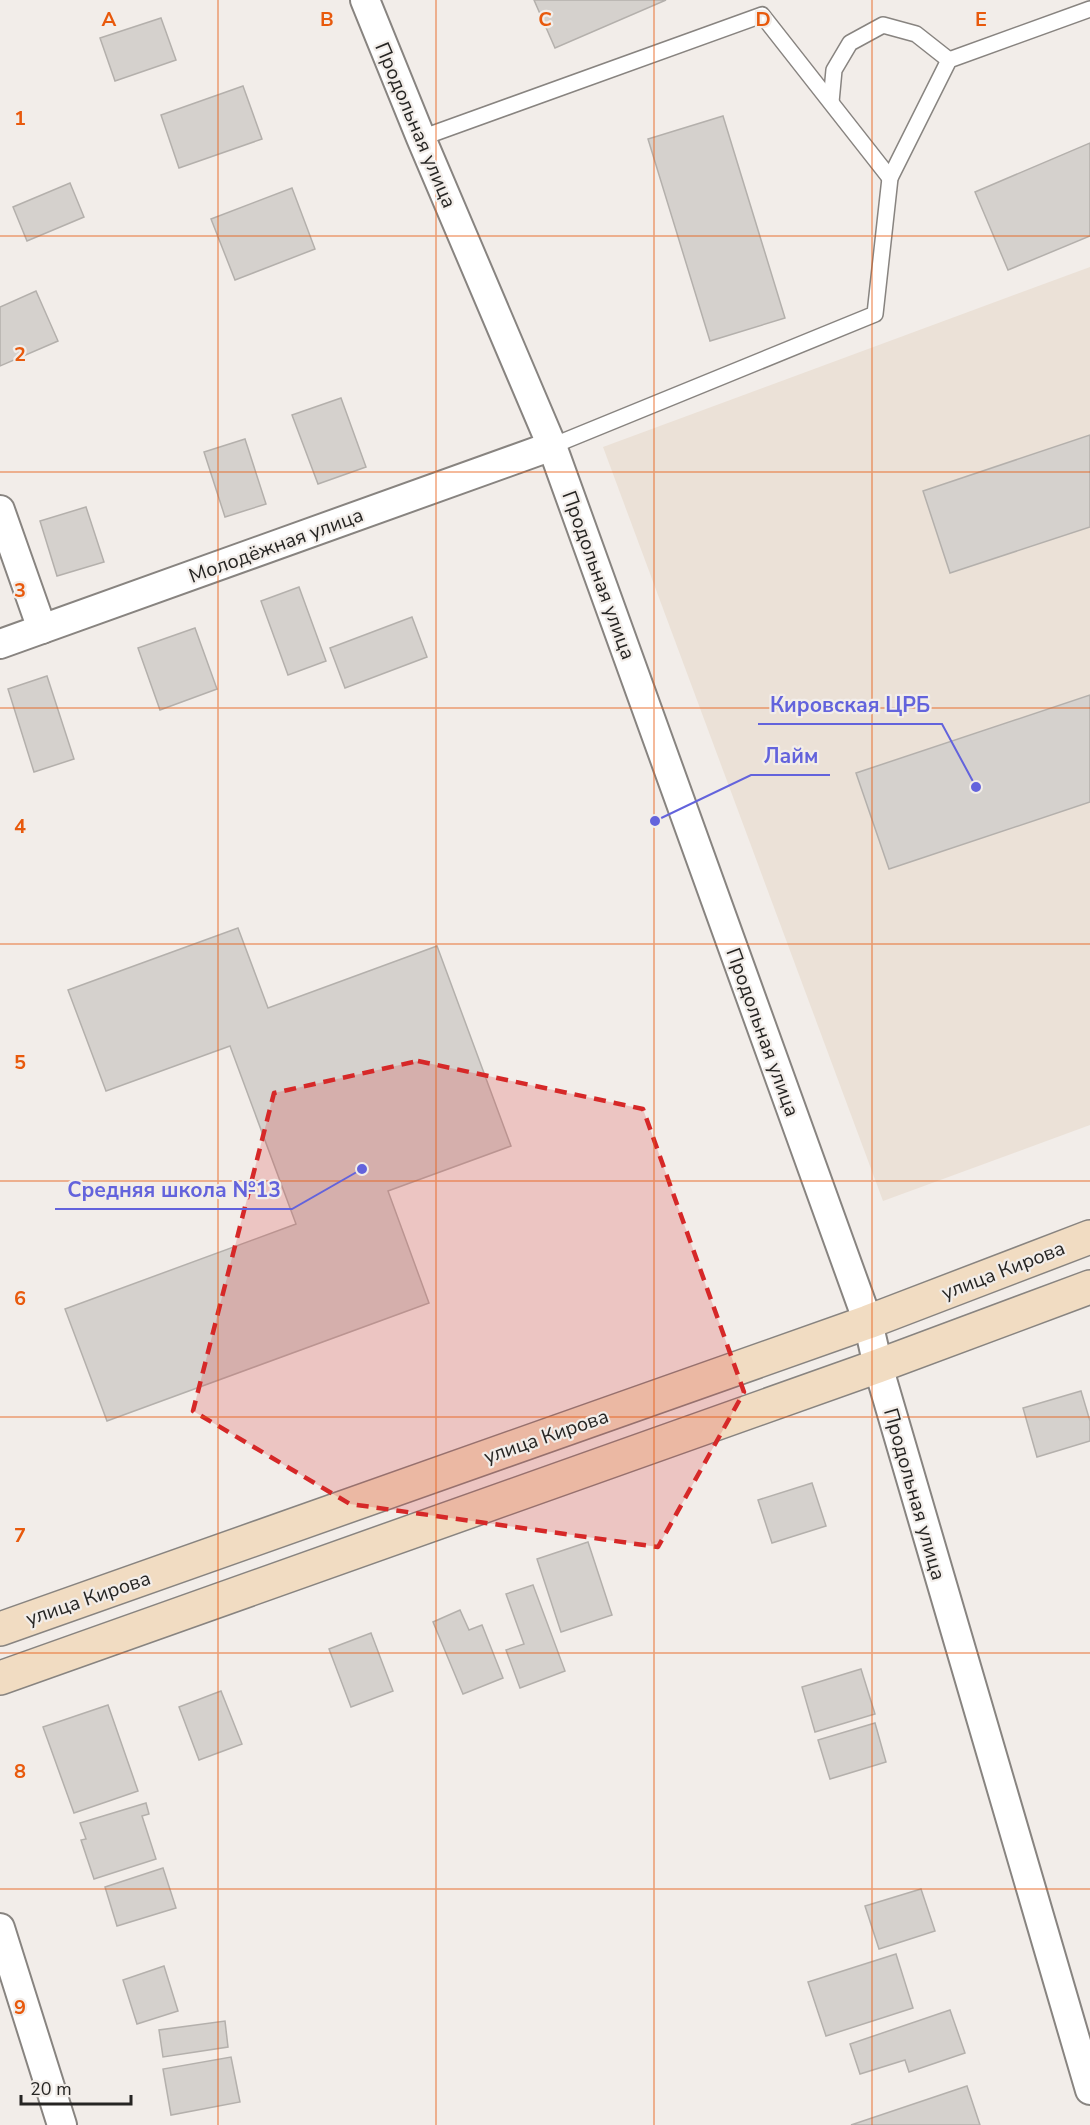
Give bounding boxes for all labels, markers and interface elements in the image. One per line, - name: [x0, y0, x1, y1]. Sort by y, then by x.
- text: A: [102, 6, 117, 33]
- text: B: [320, 6, 334, 33]
- text: C: [538, 6, 552, 33]
- text: D: [755, 6, 771, 33]
- text: E: [975, 6, 987, 33]
- street label: Продольная улица: [368, 38, 463, 212]
- text: 1: [14, 105, 26, 132]
- text: 2: [14, 341, 26, 368]
- street label: Продольная улица: [555, 487, 642, 663]
- street label: Молодёжная улица: [185, 501, 367, 590]
- text: 3: [14, 577, 26, 604]
- callout: Кировская ЦРБ: [758, 685, 942, 724]
- text: Кировская ЦРБ: [770, 691, 930, 719]
- callout: Лайм: [751, 736, 830, 775]
- text: Лайм: [764, 742, 818, 770]
- text: 4: [14, 813, 26, 840]
- street label: Продольная улица: [719, 944, 806, 1120]
- text: 5: [14, 1049, 26, 1076]
- callout: Средняя школа №13: [55, 1170, 292, 1209]
- text: Средняя школа №13: [67, 1176, 281, 1204]
- street label: улица Кирова: [938, 1235, 1069, 1306]
- text: 6: [14, 1285, 26, 1312]
- street label: улица Кирова: [480, 1402, 612, 1470]
- street label: Продольная улица: [877, 1405, 952, 1583]
- text: 7: [14, 1522, 26, 1549]
- street label: улица Кирова: [22, 1564, 154, 1632]
- text: 8: [14, 1758, 26, 1785]
- text: 9: [14, 1994, 26, 2021]
- scale bar: [21, 2068, 130, 2106]
- text: 20 m: [30, 2077, 72, 2101]

